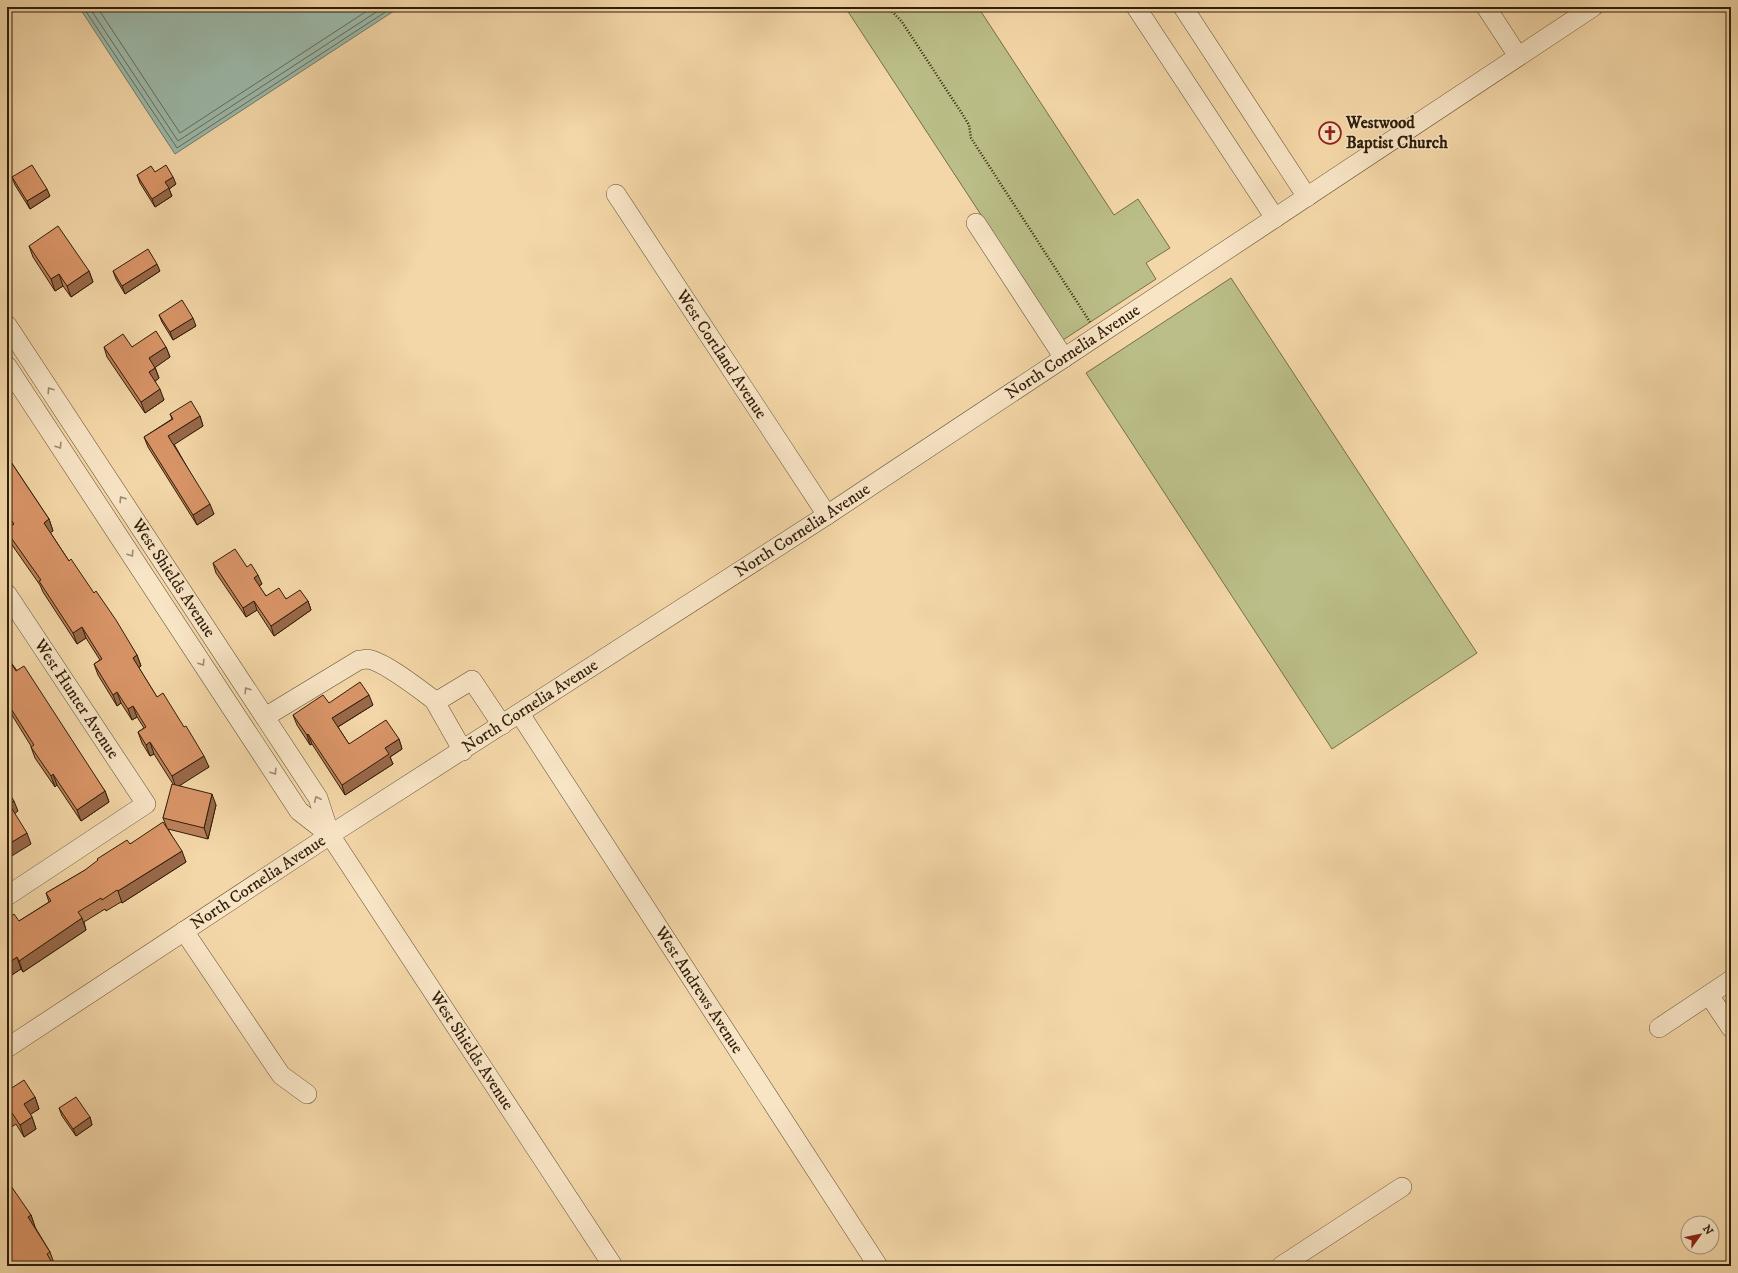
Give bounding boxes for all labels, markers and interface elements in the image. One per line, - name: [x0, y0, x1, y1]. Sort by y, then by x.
- place label: Westwood Baptist Church: [1345, 112, 1448, 154]
- church icon: Westwood Baptist Church: [1317, 120, 1343, 146]
- street label: West Cortland Avenue: [670, 285, 772, 423]
- street label: North Cornelia Avenue: [1001, 299, 1144, 405]
- one-way arrow: [48, 388, 55, 395]
- one-way arrow: [54, 442, 62, 449]
- street label: North Cornelia Avenue: [730, 478, 874, 583]
- one-way arrow: [119, 496, 126, 503]
- street label: West Shields Avenue: [126, 514, 221, 642]
- one-way arrow: [126, 550, 134, 557]
- street label: West Hunter Avenue: [28, 634, 124, 763]
- street label: North Cornelia Avenue: [458, 654, 602, 758]
- one-way arrow: [197, 659, 205, 666]
- one-way arrow: [245, 687, 252, 694]
- one-way arrow: [269, 767, 276, 774]
- one-way arrow: [314, 795, 322, 803]
- street label: North Cornelia Avenue: [187, 830, 330, 935]
- street label: West Andrews Avenue: [649, 921, 748, 1058]
- street label: West Shields Avenue: [424, 986, 519, 1114]
- north arrow: [1680, 1215, 1720, 1255]
- text: N: [1699, 1222, 1716, 1238]

